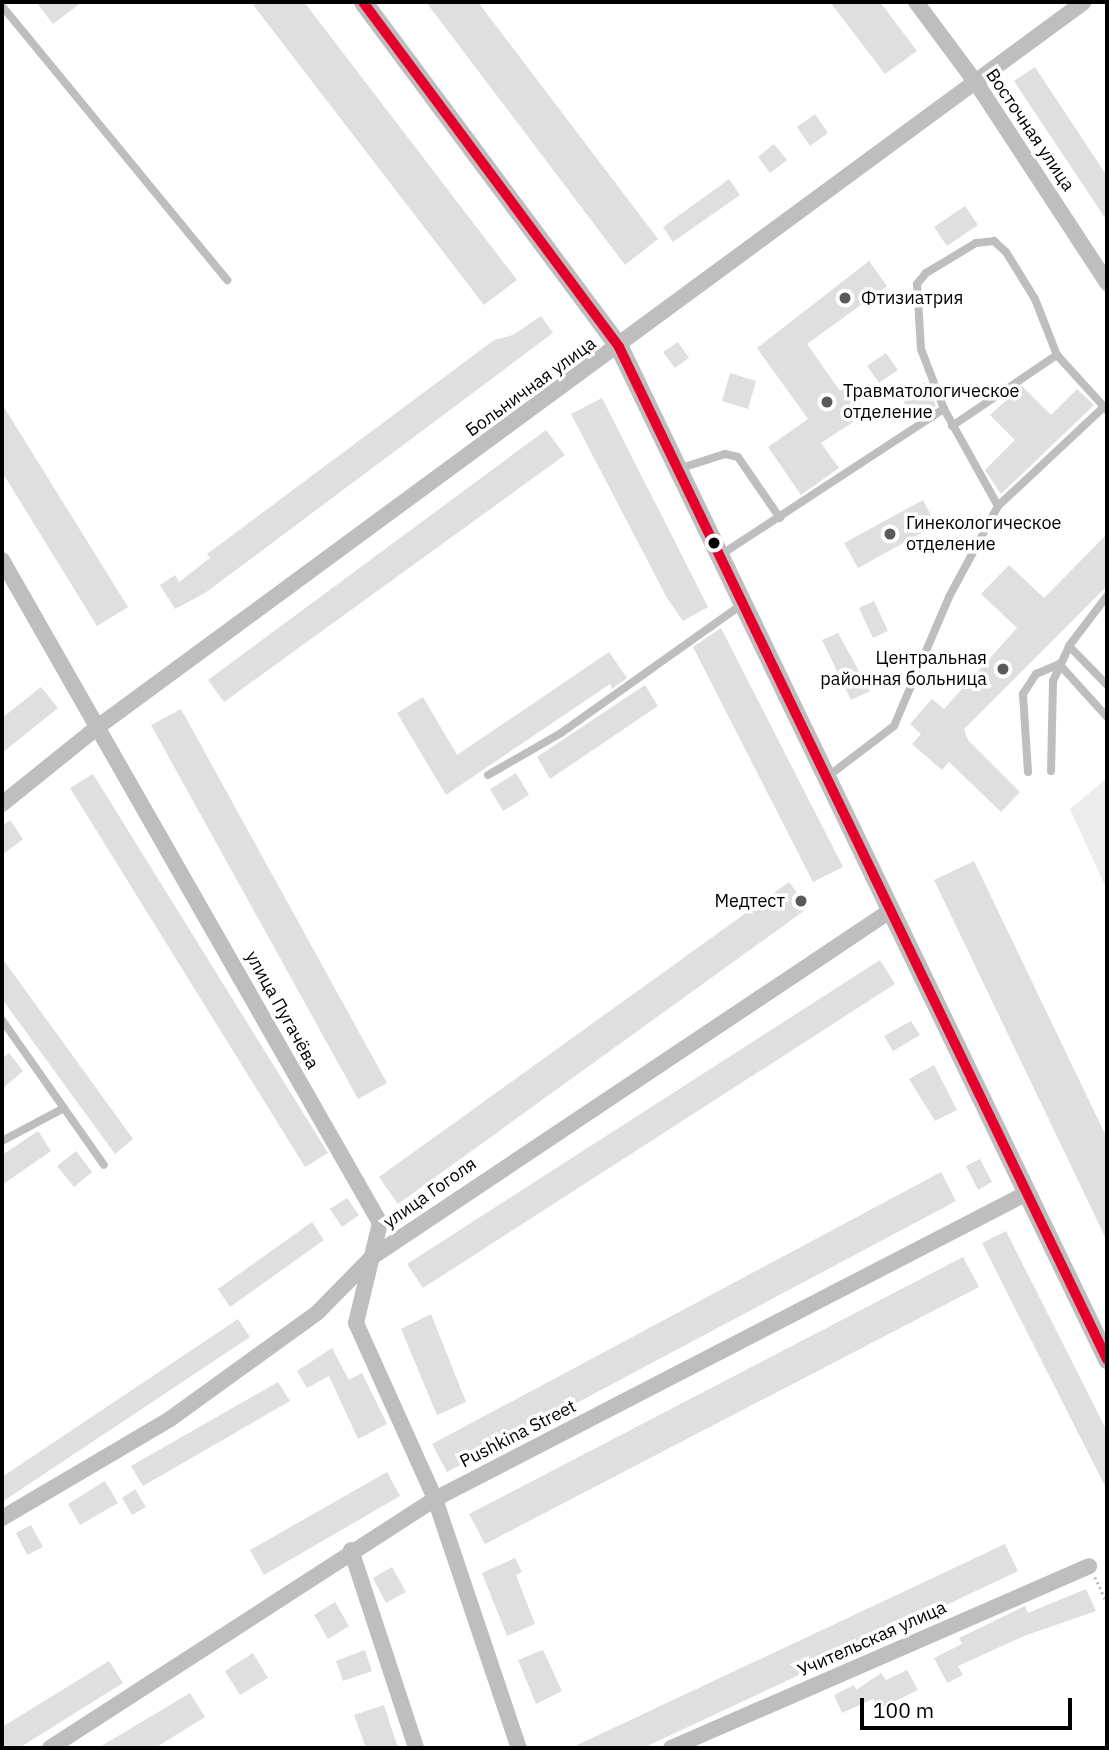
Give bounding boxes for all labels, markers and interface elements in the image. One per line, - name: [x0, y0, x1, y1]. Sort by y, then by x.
- street label: Восточная улица: [981, 65, 1079, 195]
- place label: Фтизиатрия: [861, 287, 963, 309]
- marker: Фтизиатрия: [835, 288, 855, 308]
- street label: Больничная улица: [462, 332, 600, 442]
- place label: Травматологическое отделение: [843, 381, 1020, 424]
- marker: Травматологическое отделение: [817, 392, 837, 412]
- place label: Гинекологическое отделение: [906, 513, 1061, 556]
- marker: Гинекологическое отделение: [880, 524, 900, 544]
- unlabelled marker: [707, 536, 721, 550]
- place label: Центральная районная больница: [820, 648, 987, 690]
- marker: Центральная районная больница: [993, 659, 1013, 679]
- place label: Медтест: [714, 890, 785, 912]
- marker: Медтест: [791, 891, 811, 911]
- street label: улица Пугачёва: [241, 947, 323, 1073]
- street label: улица Гоголя: [379, 1153, 481, 1233]
- street label: Pushkina Street: [456, 1395, 580, 1473]
- street label: Учительская улица: [794, 1597, 950, 1681]
- scale bar: [864, 1684, 1076, 1728]
- text: 100 m: [873, 1696, 934, 1724]

